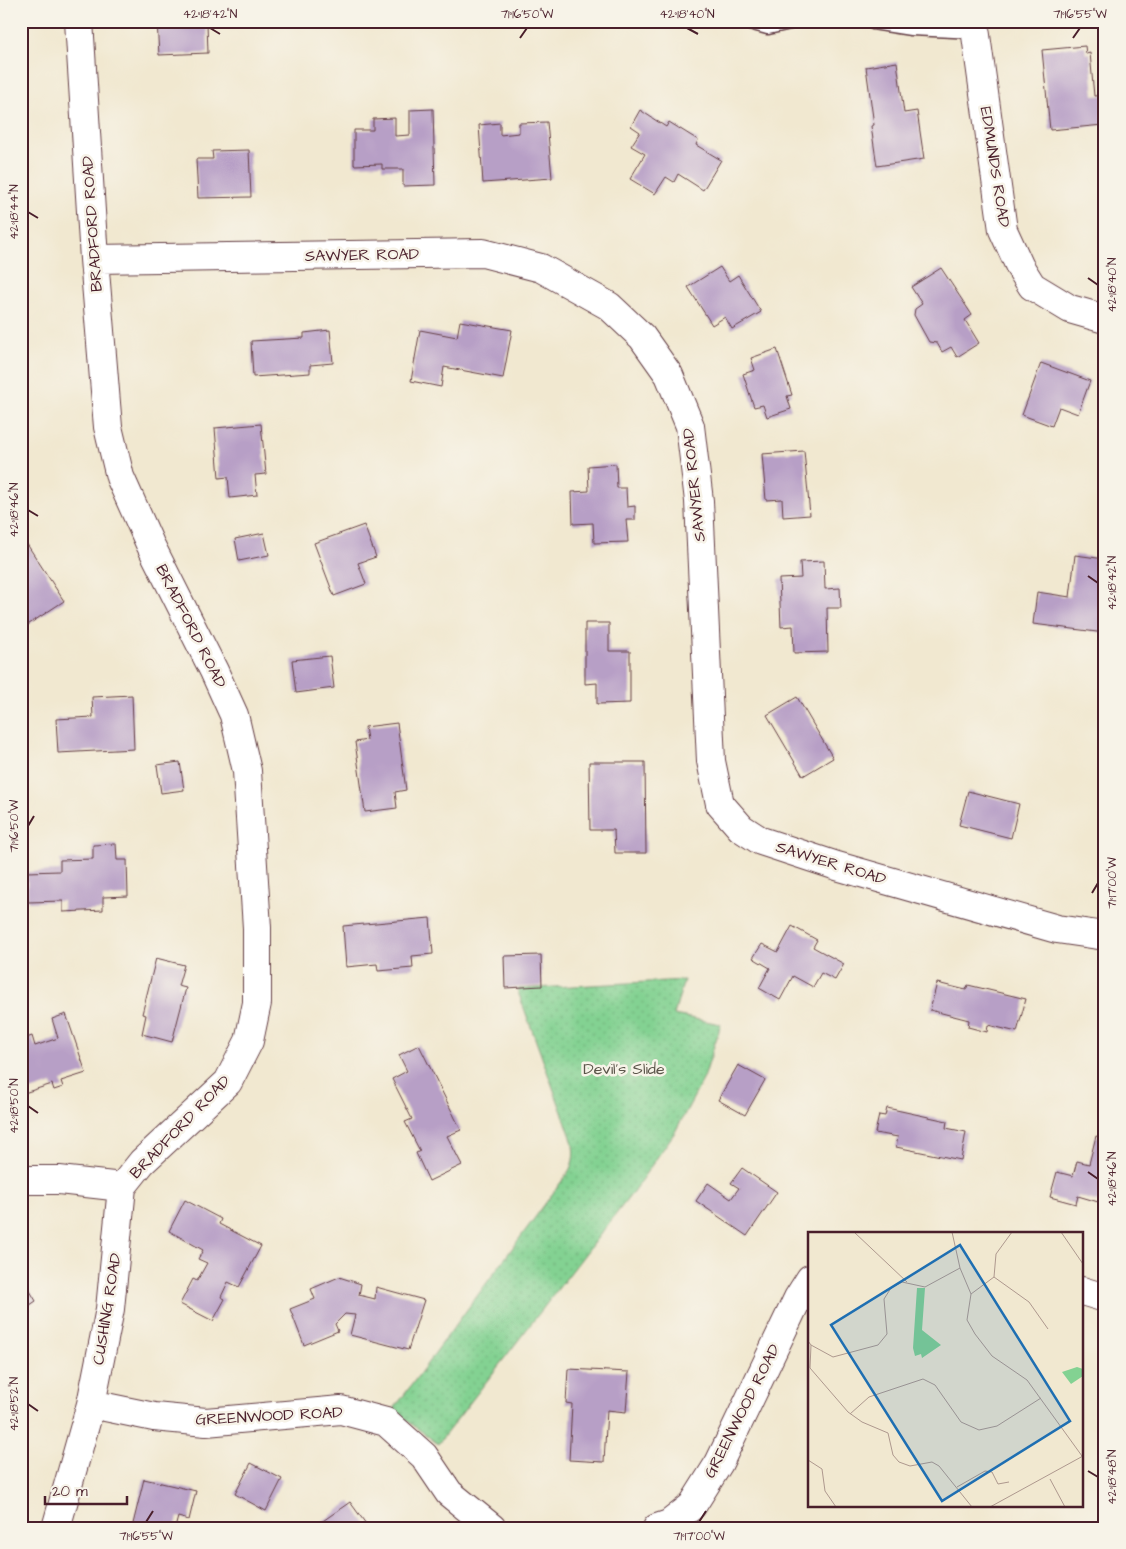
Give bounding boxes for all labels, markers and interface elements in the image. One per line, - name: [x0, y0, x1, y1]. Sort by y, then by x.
- text: 42°18'42"N: [183, 6, 238, 23]
- text: 71°16'50"W: [501, 6, 554, 23]
- text: 42°18'40"N: [659, 6, 715, 23]
- text: 71°16'55"W: [1053, 6, 1108, 23]
- street label: EDMUNDS ROAD: [975, 105, 1015, 229]
- street label: BRADFORD ROAD: [76, 155, 108, 293]
- text: 42°18'44"N: [6, 184, 23, 240]
- street label: SAWYER ROAD: [305, 243, 419, 267]
- text: 42°18'40"N: [1104, 257, 1121, 313]
- street label: SAWYER ROAD: [677, 427, 711, 543]
- text: 42°18'46"N: [6, 482, 23, 537]
- text: 42°18'42"N: [1104, 555, 1121, 610]
- street label: BRADFORD ROAD: [150, 560, 232, 692]
- text: 71°16'50"W: [6, 799, 23, 852]
- street label: SAWYER ROAD: [773, 836, 889, 890]
- text: 71°17'00"W: [1104, 856, 1121, 909]
- park label: Devil's Slide: [583, 1058, 665, 1080]
- street label: BRADFORD ROAD: [125, 1070, 235, 1184]
- text: 42°18'50"N: [6, 1078, 23, 1134]
- text: 42°18'46"N: [1104, 1151, 1121, 1206]
- inset map: [808, 1232, 1084, 1506]
- street label: CUSHING ROAD: [87, 1251, 127, 1367]
- street label: GREENWOOD ROAD: [699, 1340, 785, 1482]
- text: 42°18'52"N: [6, 1376, 23, 1431]
- street label: GREENWOOD ROAD: [195, 1401, 343, 1431]
- text: 42°18'48"N: [1104, 1449, 1121, 1505]
- scale bar: [45, 1474, 128, 1506]
- text: 20 m: [52, 1481, 88, 1502]
- text: 71°16'55"W: [119, 1528, 174, 1545]
- text: 71°17'00"W: [673, 1528, 726, 1545]

